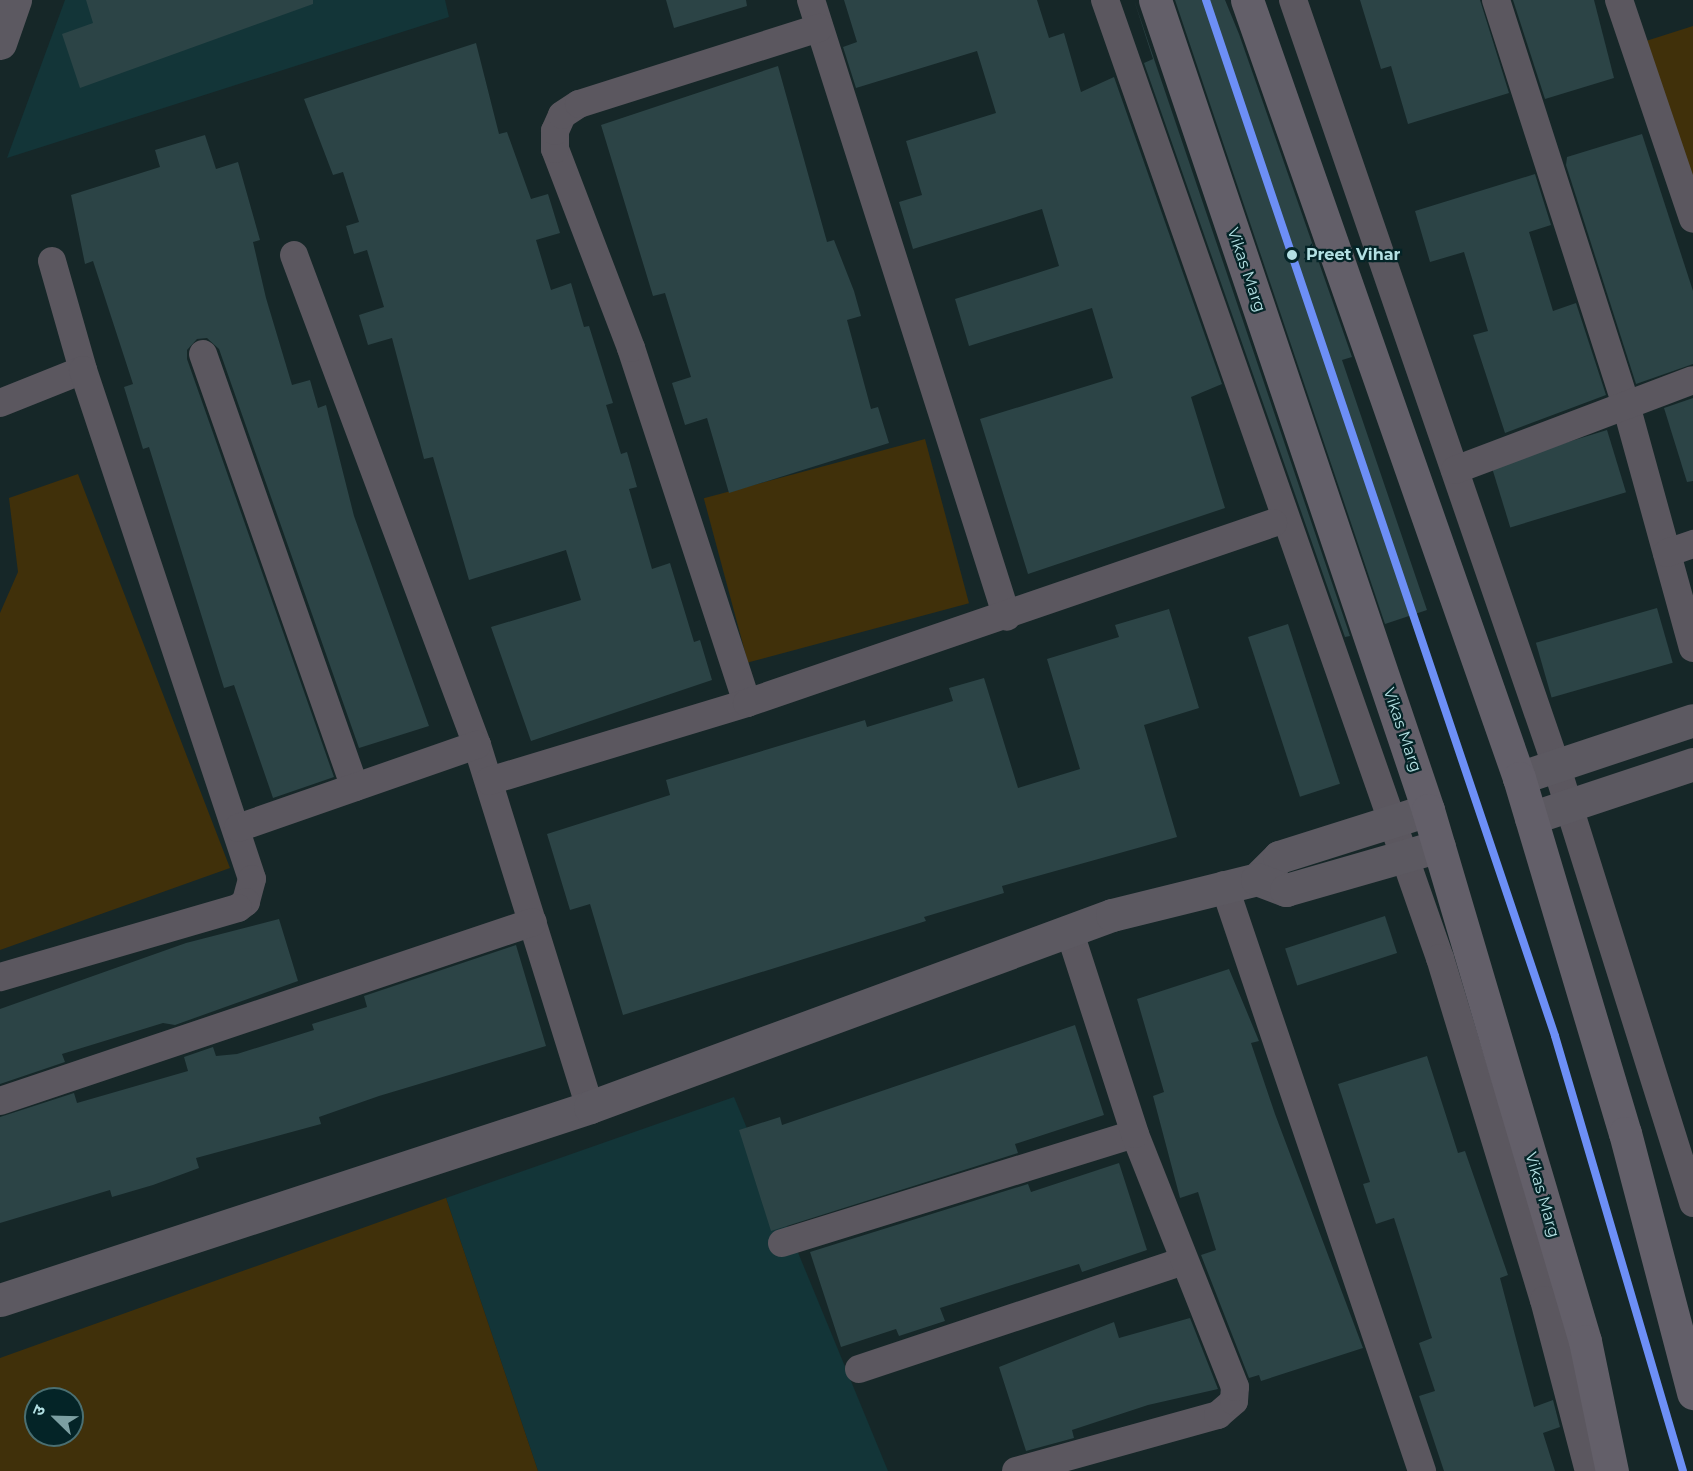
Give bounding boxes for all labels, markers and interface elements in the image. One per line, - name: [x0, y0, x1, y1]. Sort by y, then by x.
- street label: Vikas Marg: [1223, 225, 1269, 315]
- place label: Preet Vihar: [1306, 245, 1400, 265]
- marker: Preet Vihar: [1283, 246, 1301, 264]
- street label: Vikas Marg: [1379, 685, 1425, 775]
- street label: Vikas Marg: [1521, 1150, 1563, 1240]
- north arrow: [24, 1387, 84, 1447]
- text: उ: [28, 1403, 49, 1419]

